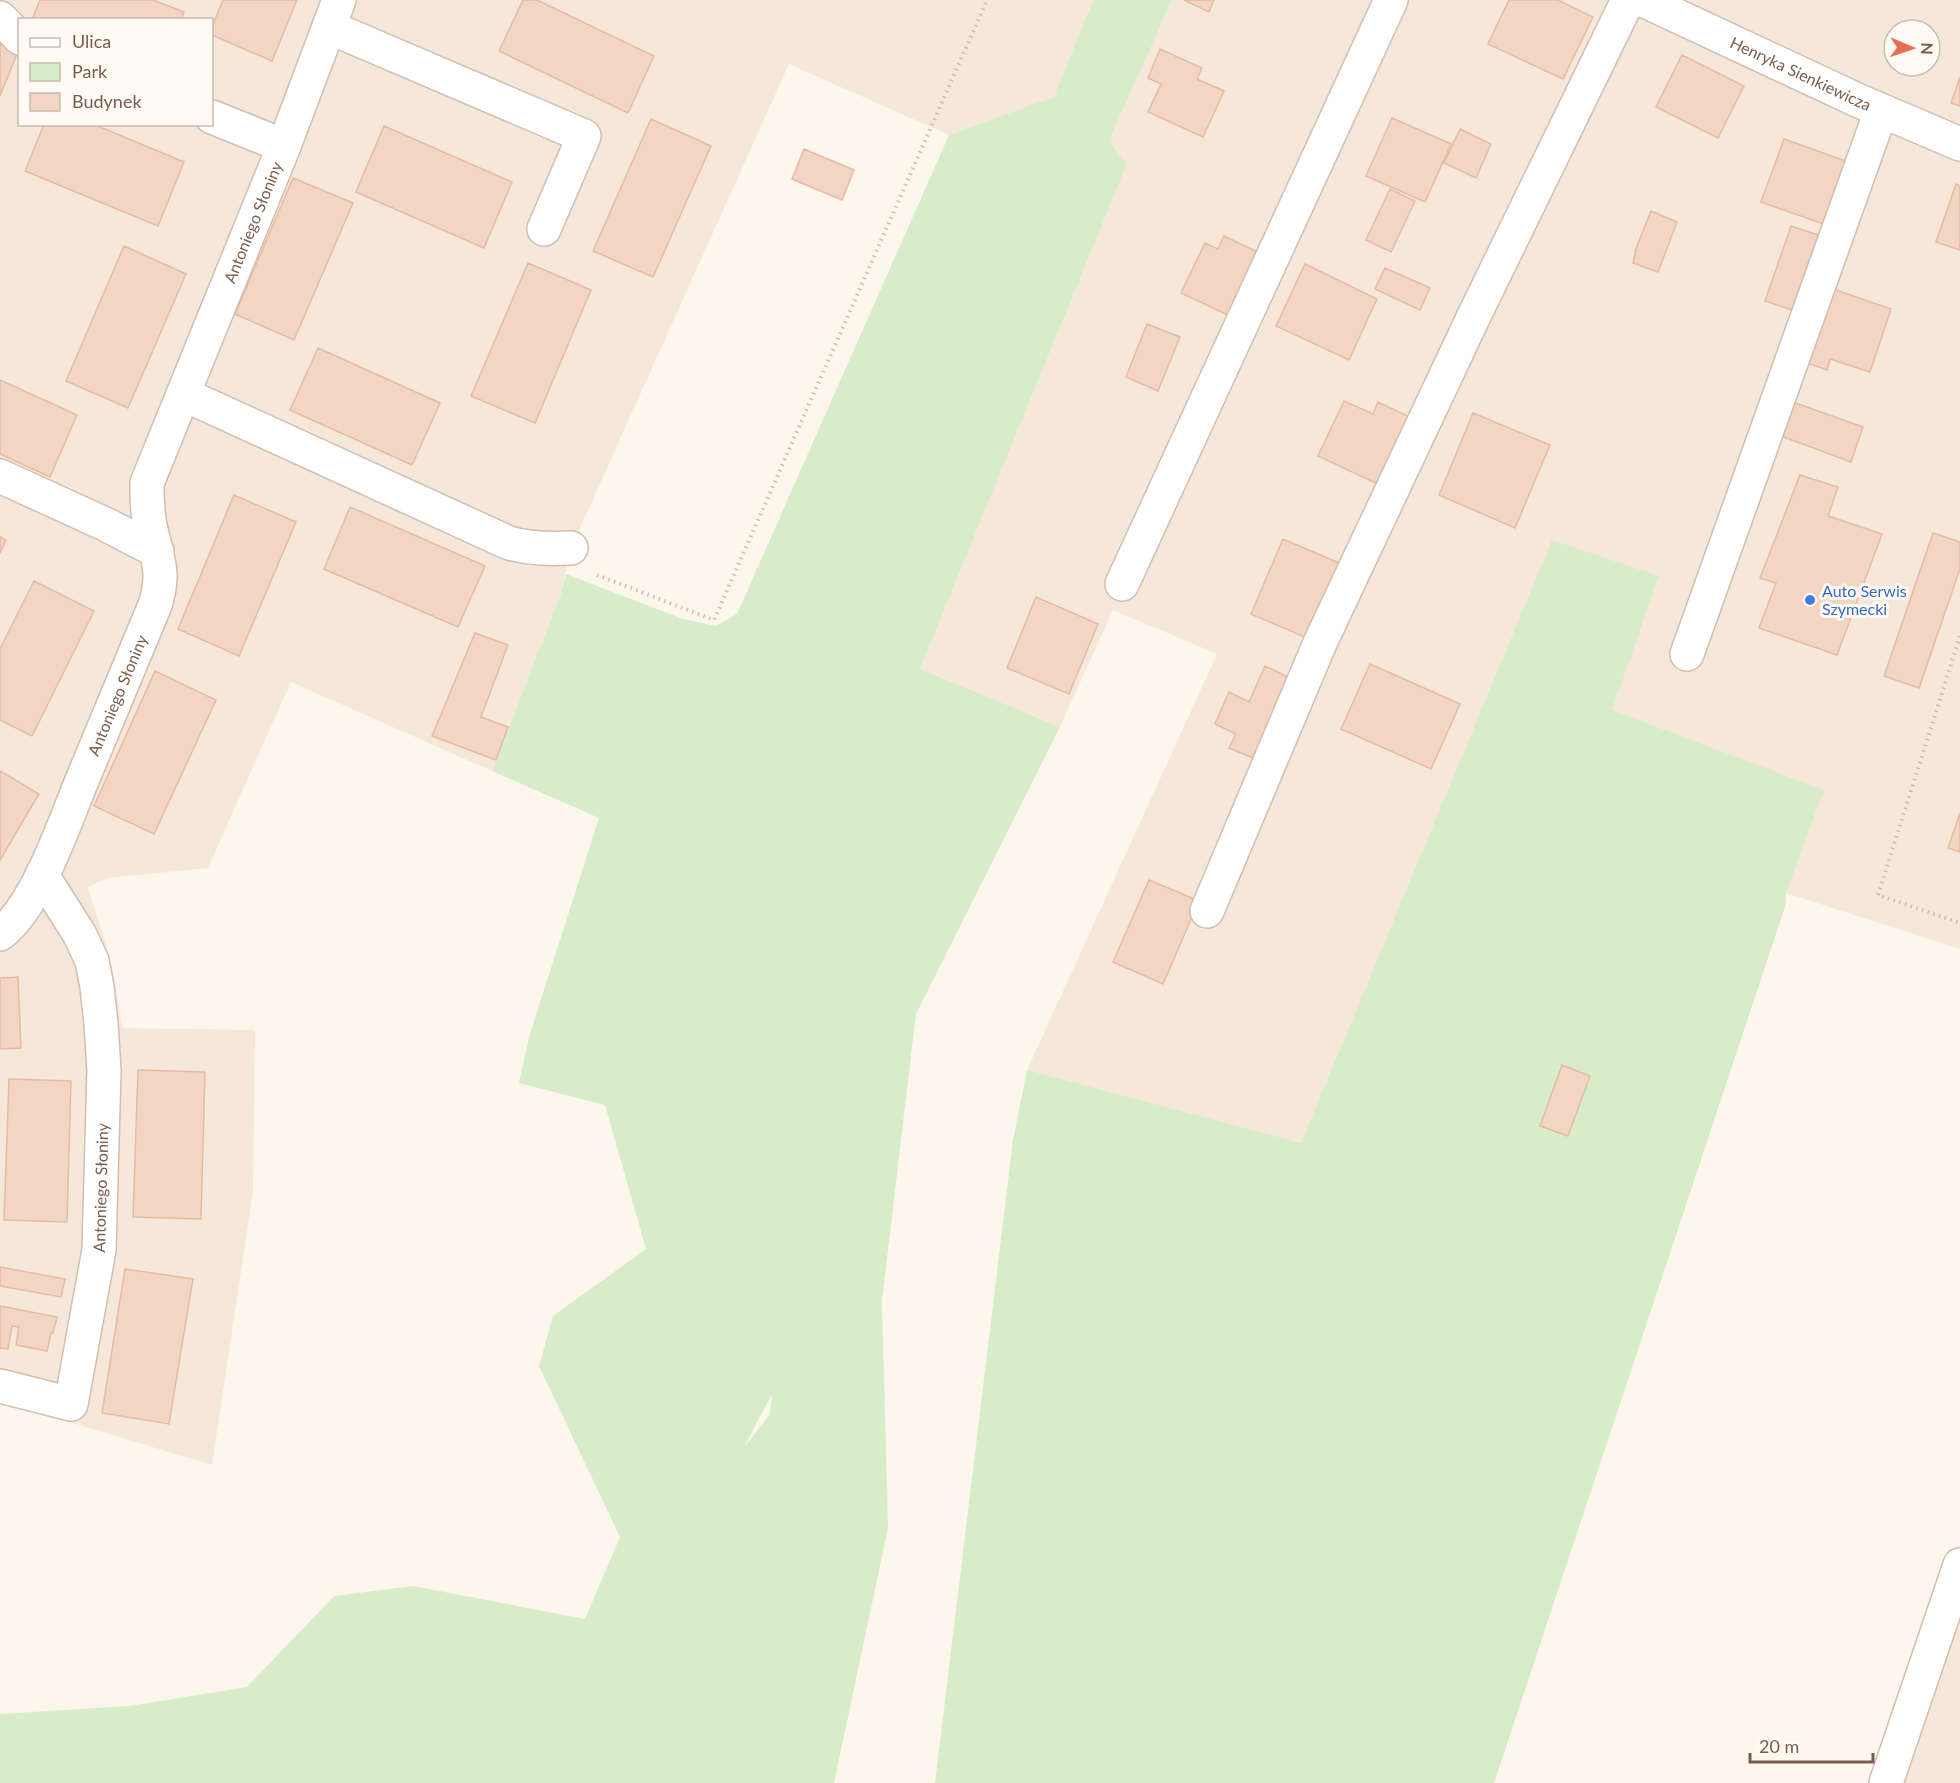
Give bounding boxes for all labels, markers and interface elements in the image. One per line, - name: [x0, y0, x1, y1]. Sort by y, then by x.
- legend: [18, 18, 213, 126]
- north arrow: [1882, 18, 1942, 78]
- text: Ulica: [72, 30, 111, 52]
- street label: Henryka Sienkiewicza: [1727, 32, 1874, 114]
- text: N: [1918, 42, 1937, 55]
- text: Park: [72, 60, 108, 82]
- text: Budynek: [72, 90, 142, 112]
- street label: Antoniego Słoniny: [219, 158, 286, 286]
- place label: Auto Serwis Szymecki: [1822, 581, 1907, 618]
- marker: Auto Serwis Szymecki: [1803, 593, 1817, 607]
- street label: Antoniego Słoniny: [83, 631, 151, 758]
- street label: Antoniego Słoniny: [89, 1122, 112, 1253]
- scale bar: [1750, 1726, 1873, 1764]
- text: 20 m: [1759, 1735, 1799, 1757]

